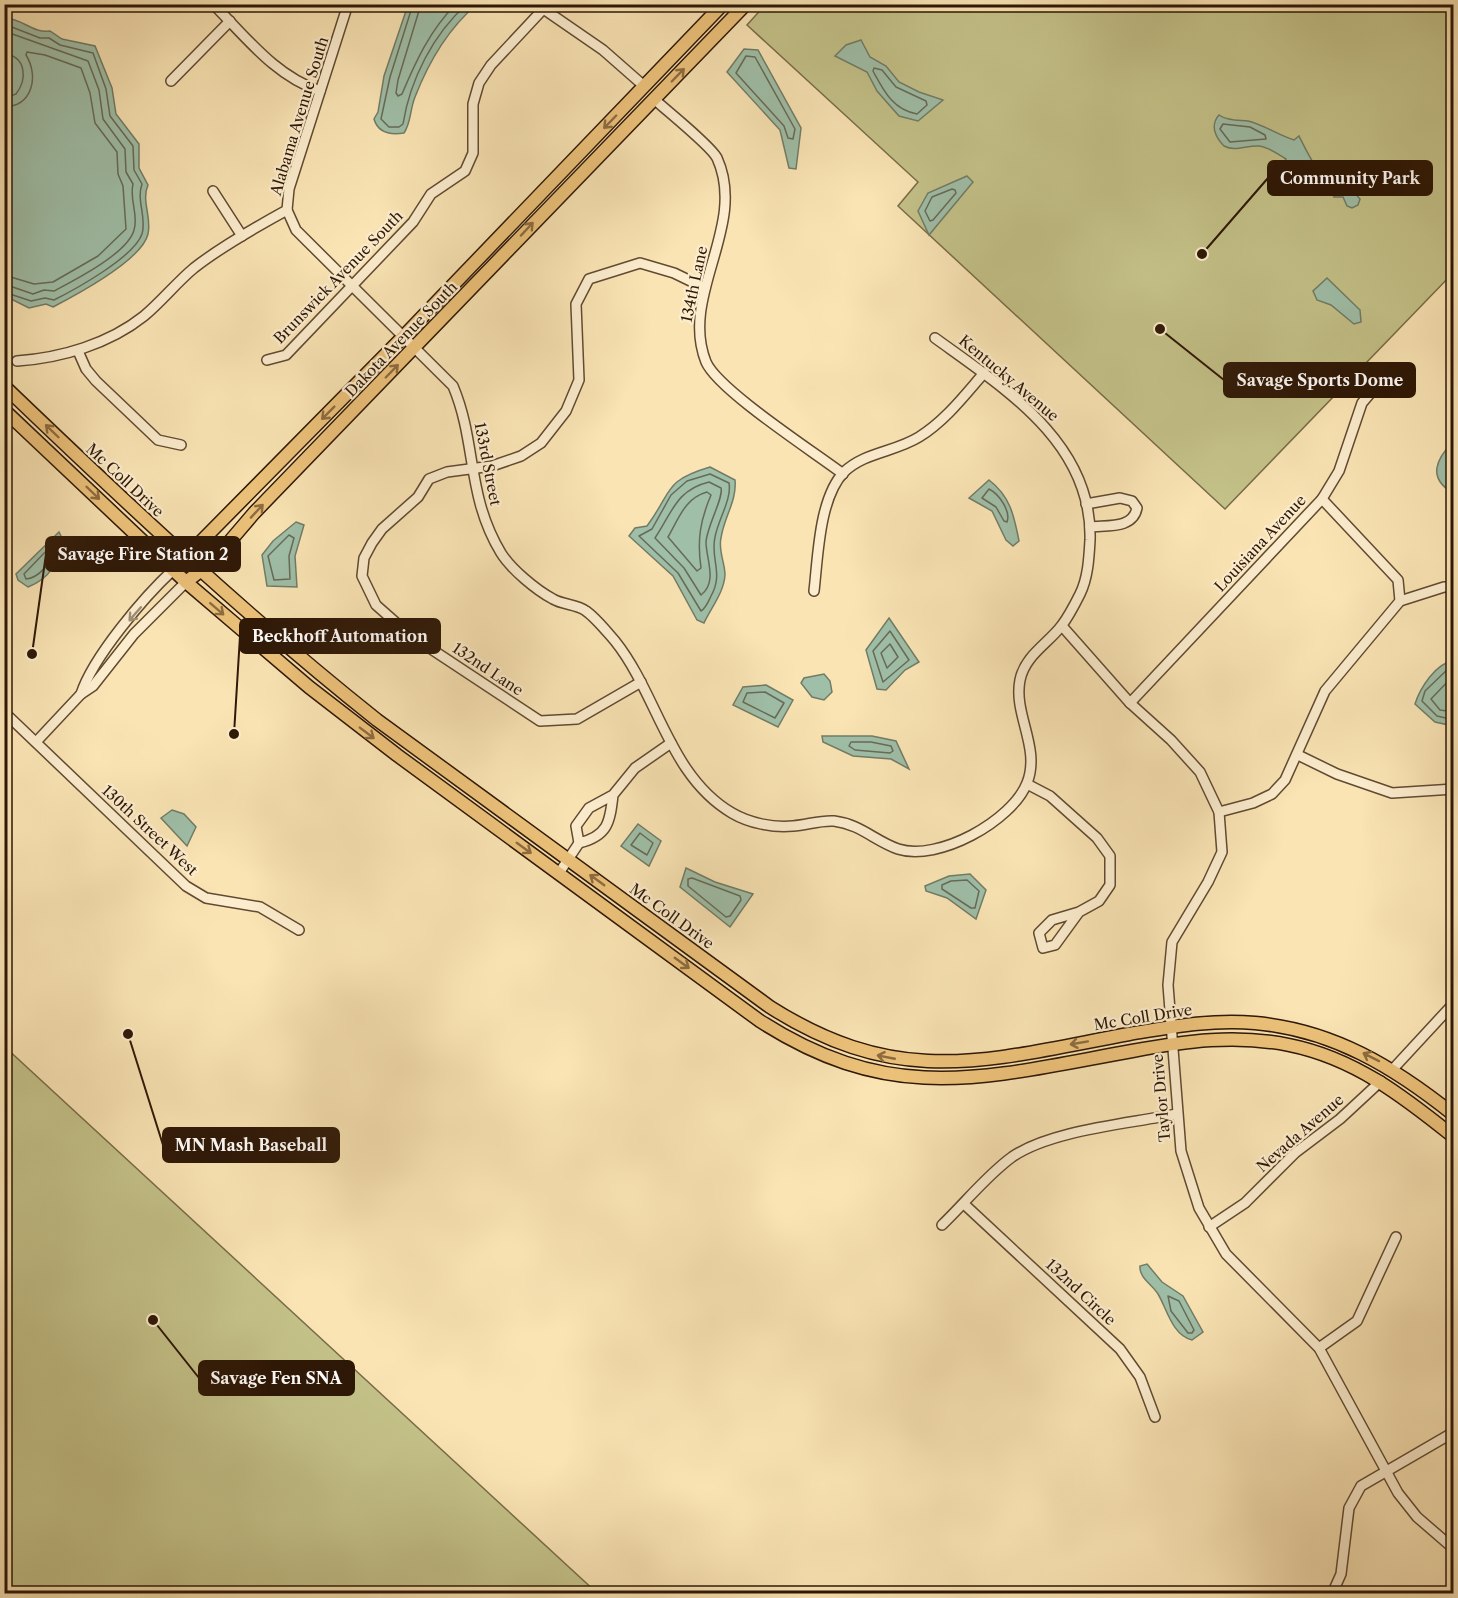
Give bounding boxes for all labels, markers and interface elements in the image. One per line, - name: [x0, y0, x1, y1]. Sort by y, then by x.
- street label: Alabama Avenue South: [266, 34, 332, 199]
- one-way arrow: [670, 67, 685, 82]
- one-way arrow: [602, 115, 617, 130]
- callout: Community Park: [1268, 161, 1432, 195]
- text: Community Park: [1280, 168, 1421, 188]
- street label: Brunswick Avenue South: [269, 206, 407, 348]
- one-way arrow: [519, 222, 534, 237]
- street label: 134th Lane: [677, 244, 711, 324]
- street label: Dakota Avenue South: [341, 277, 461, 401]
- street label: Kentucky Avenue: [955, 331, 1063, 425]
- one-way arrow: [385, 363, 399, 378]
- callout: Savage Sports Dome: [1224, 363, 1415, 397]
- text: Savage Sports Dome: [1237, 370, 1404, 390]
- one-way arrow: [321, 406, 335, 421]
- street label: 133rd Street: [471, 421, 506, 508]
- one-way arrow: [44, 424, 59, 438]
- street label: Mc Coll Drive: [82, 439, 168, 521]
- one-way arrow: [85, 486, 100, 500]
- street label: Louisiana Avenue: [1210, 491, 1310, 595]
- one-way arrow: [250, 504, 264, 519]
- callout: Savage Fire Station 2: [46, 537, 240, 571]
- text: Savage Fire Station 2: [58, 544, 228, 564]
- one-way arrow: [209, 602, 224, 616]
- one-way arrow: [128, 605, 142, 621]
- callout: Beckhoff Automation: [240, 619, 440, 653]
- text: Beckhoff Automation: [252, 626, 428, 646]
- street label: 132nd Lane: [449, 638, 527, 700]
- one-way arrow: [359, 726, 375, 739]
- street label: 130th Street West: [98, 781, 202, 880]
- one-way arrow: [516, 842, 532, 854]
- one-way arrow: [589, 873, 605, 886]
- street label: Mc Coll Drive: [626, 879, 718, 953]
- one-way arrow: [673, 957, 689, 969]
- street label: Mc Coll Drive: [1092, 1000, 1194, 1034]
- one-way arrow: [1070, 1038, 1089, 1049]
- one-way arrow: [877, 1051, 896, 1062]
- one-way arrow: [1363, 1051, 1381, 1062]
- street label: Taylor Drive: [1148, 1053, 1174, 1143]
- street label: Nevada Avenue: [1253, 1090, 1347, 1176]
- callout: MN Mash Baseball: [163, 1128, 339, 1162]
- text: MN Mash Baseball: [175, 1135, 328, 1155]
- street label: 132nd Circle: [1042, 1255, 1120, 1329]
- callout: Savage Fen SNA: [199, 1361, 354, 1395]
- text: Savage Fen SNA: [210, 1368, 342, 1388]

